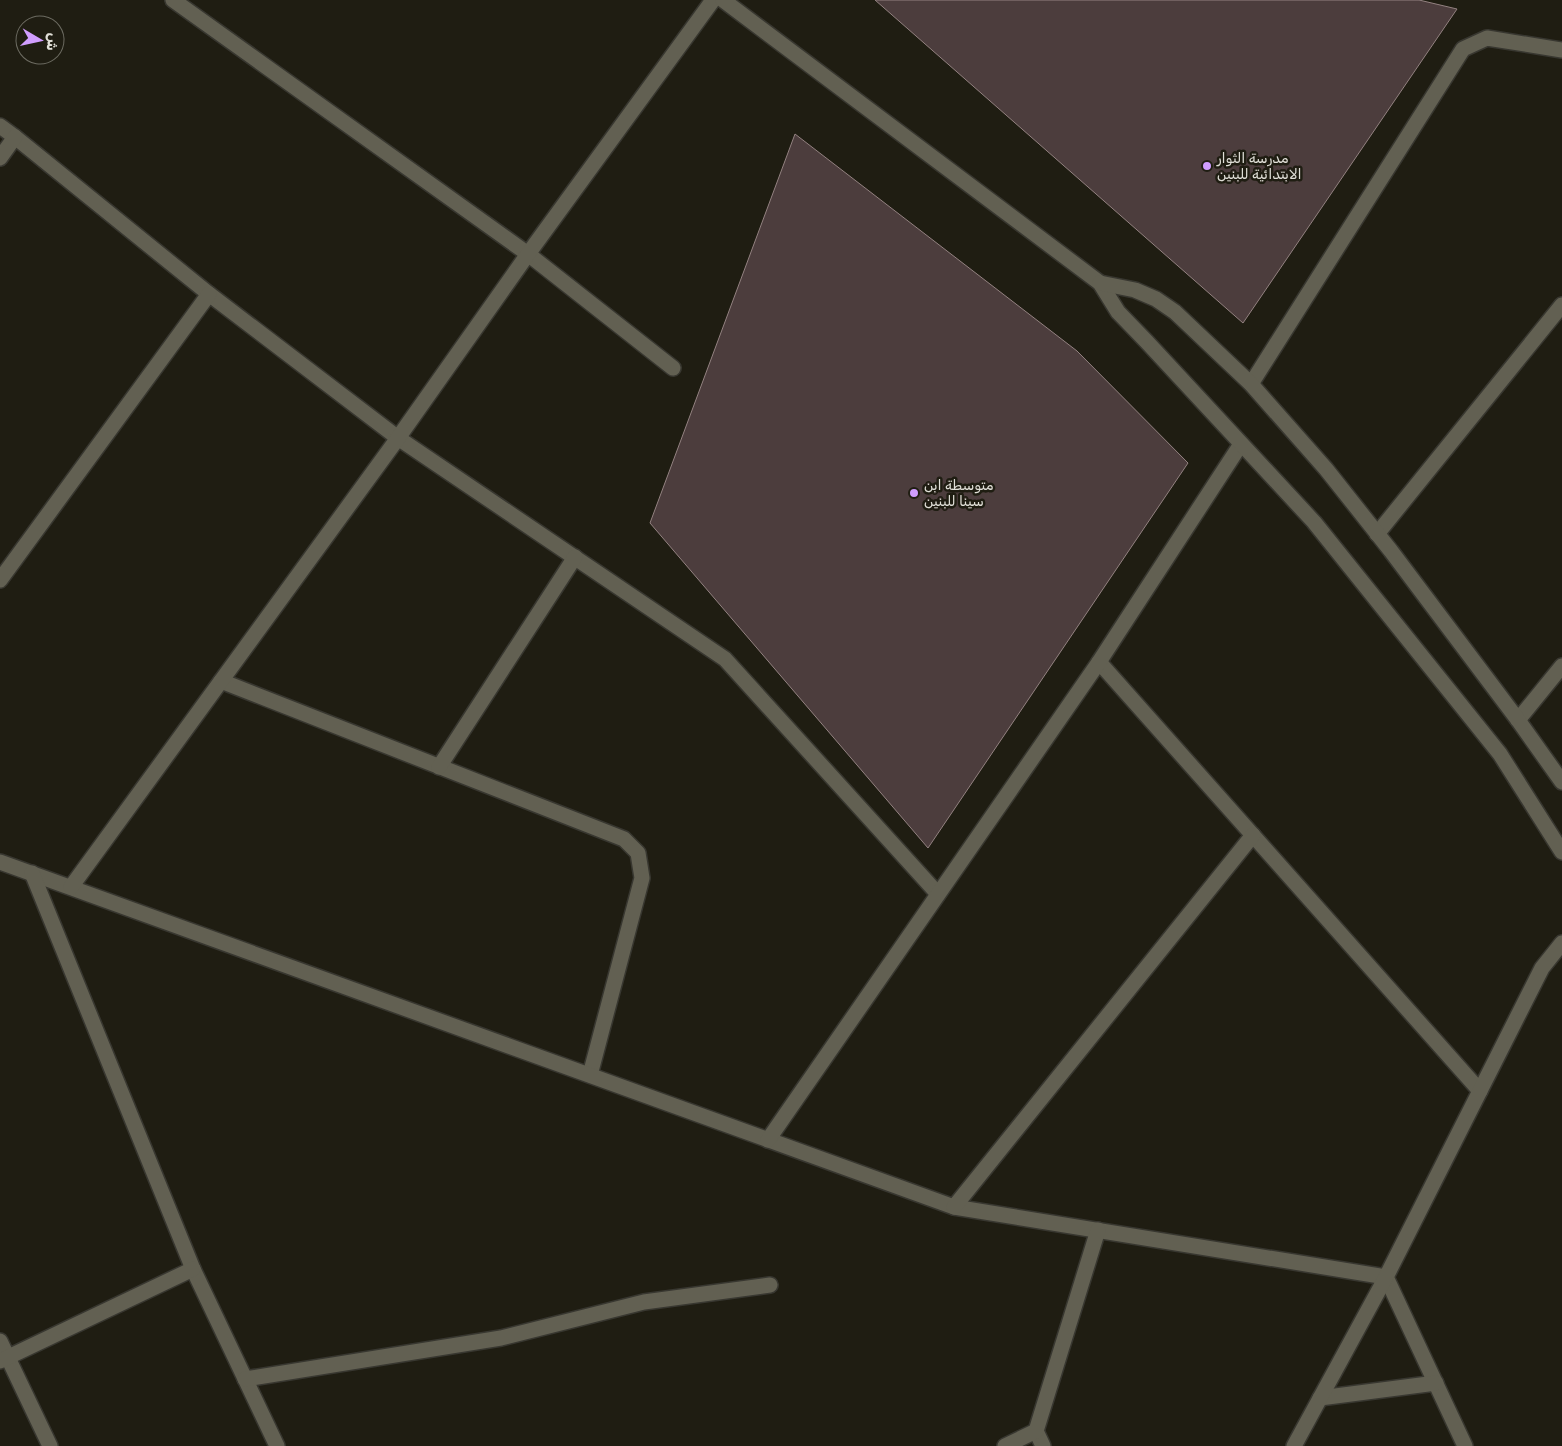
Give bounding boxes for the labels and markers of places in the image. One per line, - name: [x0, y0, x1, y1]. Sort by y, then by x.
- place label: مدرسة الثوار الابتدائية للبنين: [1216, 150, 1302, 183]
- marker: مدرسة الثوار الابتدائية للبنين: [1201, 160, 1213, 172]
- place label: متوسطة ابن سينا للبنين: [924, 477, 994, 510]
- marker: متوسطة ابن سينا للبنين: [908, 487, 920, 499]

